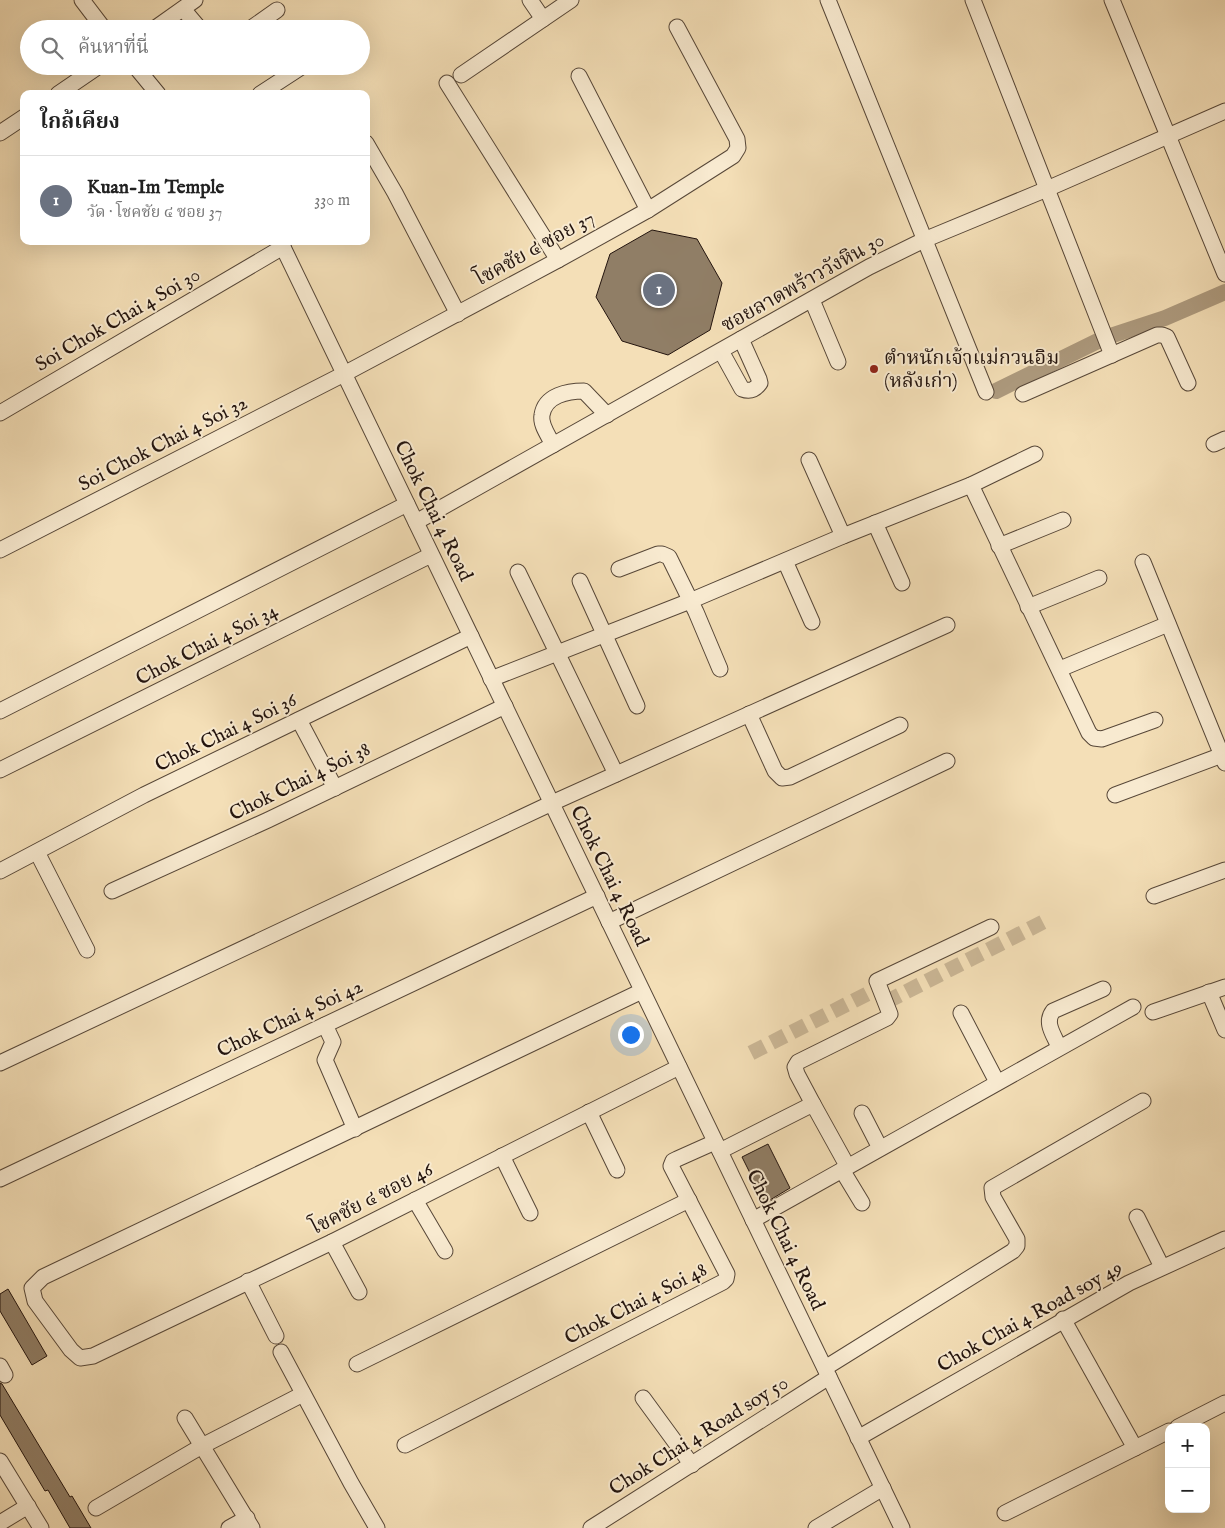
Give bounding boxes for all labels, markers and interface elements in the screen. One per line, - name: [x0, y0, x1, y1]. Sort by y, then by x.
- search box: [20, 20, 370, 75]
- icon: search: [38, 34, 66, 62]
- text: ค้นหาที่นี่: [78, 36, 149, 60]
- text: ใกล้เคียง: [40, 109, 120, 136]
- text: Kuan-Im Temple: [87, 176, 224, 200]
- text: 1: [53, 191, 59, 211]
- text: 330 m: [314, 191, 350, 211]
- text: วัด · โชคชัย ๔ ซอย 37: [87, 203, 222, 223]
- street label: โชคชัย ๔ ซอย 37: [469, 203, 599, 293]
- street label: ซอยลาดพร้าววังหิน 30: [717, 228, 889, 338]
- street label: Soi Chok Chai 4 Soi 30: [31, 262, 205, 378]
- pin: 1: [643, 271, 675, 309]
- place label: ตำหนักเจ้าแม่กวนอิม (หลังเก่า): [884, 346, 1059, 394]
- marker: ตำหนักเจ้าแม่กวนอิม (หลังเก่า): [868, 363, 880, 375]
- street label: Soi Chok Chai 4 Soi 32: [74, 391, 252, 497]
- street label: Chok Chai 4 Road: [388, 437, 478, 586]
- street label: Chok Chai 4 Soi 34: [132, 598, 282, 692]
- street label: Chok Chai 4 Soi 36: [151, 688, 301, 778]
- street label: Chok Chai 4 Soi 38: [225, 737, 375, 827]
- street label: Chok Chai 4 Road: [564, 802, 654, 951]
- street label: Chok Chai 4 Soi 42: [213, 974, 367, 1064]
- your location: [618, 1022, 644, 1048]
- street label: โชคชัย ๔ ซอย 46: [304, 1154, 438, 1241]
- street label: Chok Chai 4 Road: [740, 1166, 830, 1315]
- street label: Chok Chai 4 Road soy 49: [933, 1256, 1127, 1378]
- street label: Chok Chai 4 Soi 48: [561, 1257, 711, 1351]
- street label: Chok Chai 4 Road soy 50: [605, 1371, 793, 1501]
- map controls: [1165, 1423, 1210, 1513]
- button: +: [1165, 1423, 1210, 1468]
- button: −: [1165, 1468, 1210, 1513]

